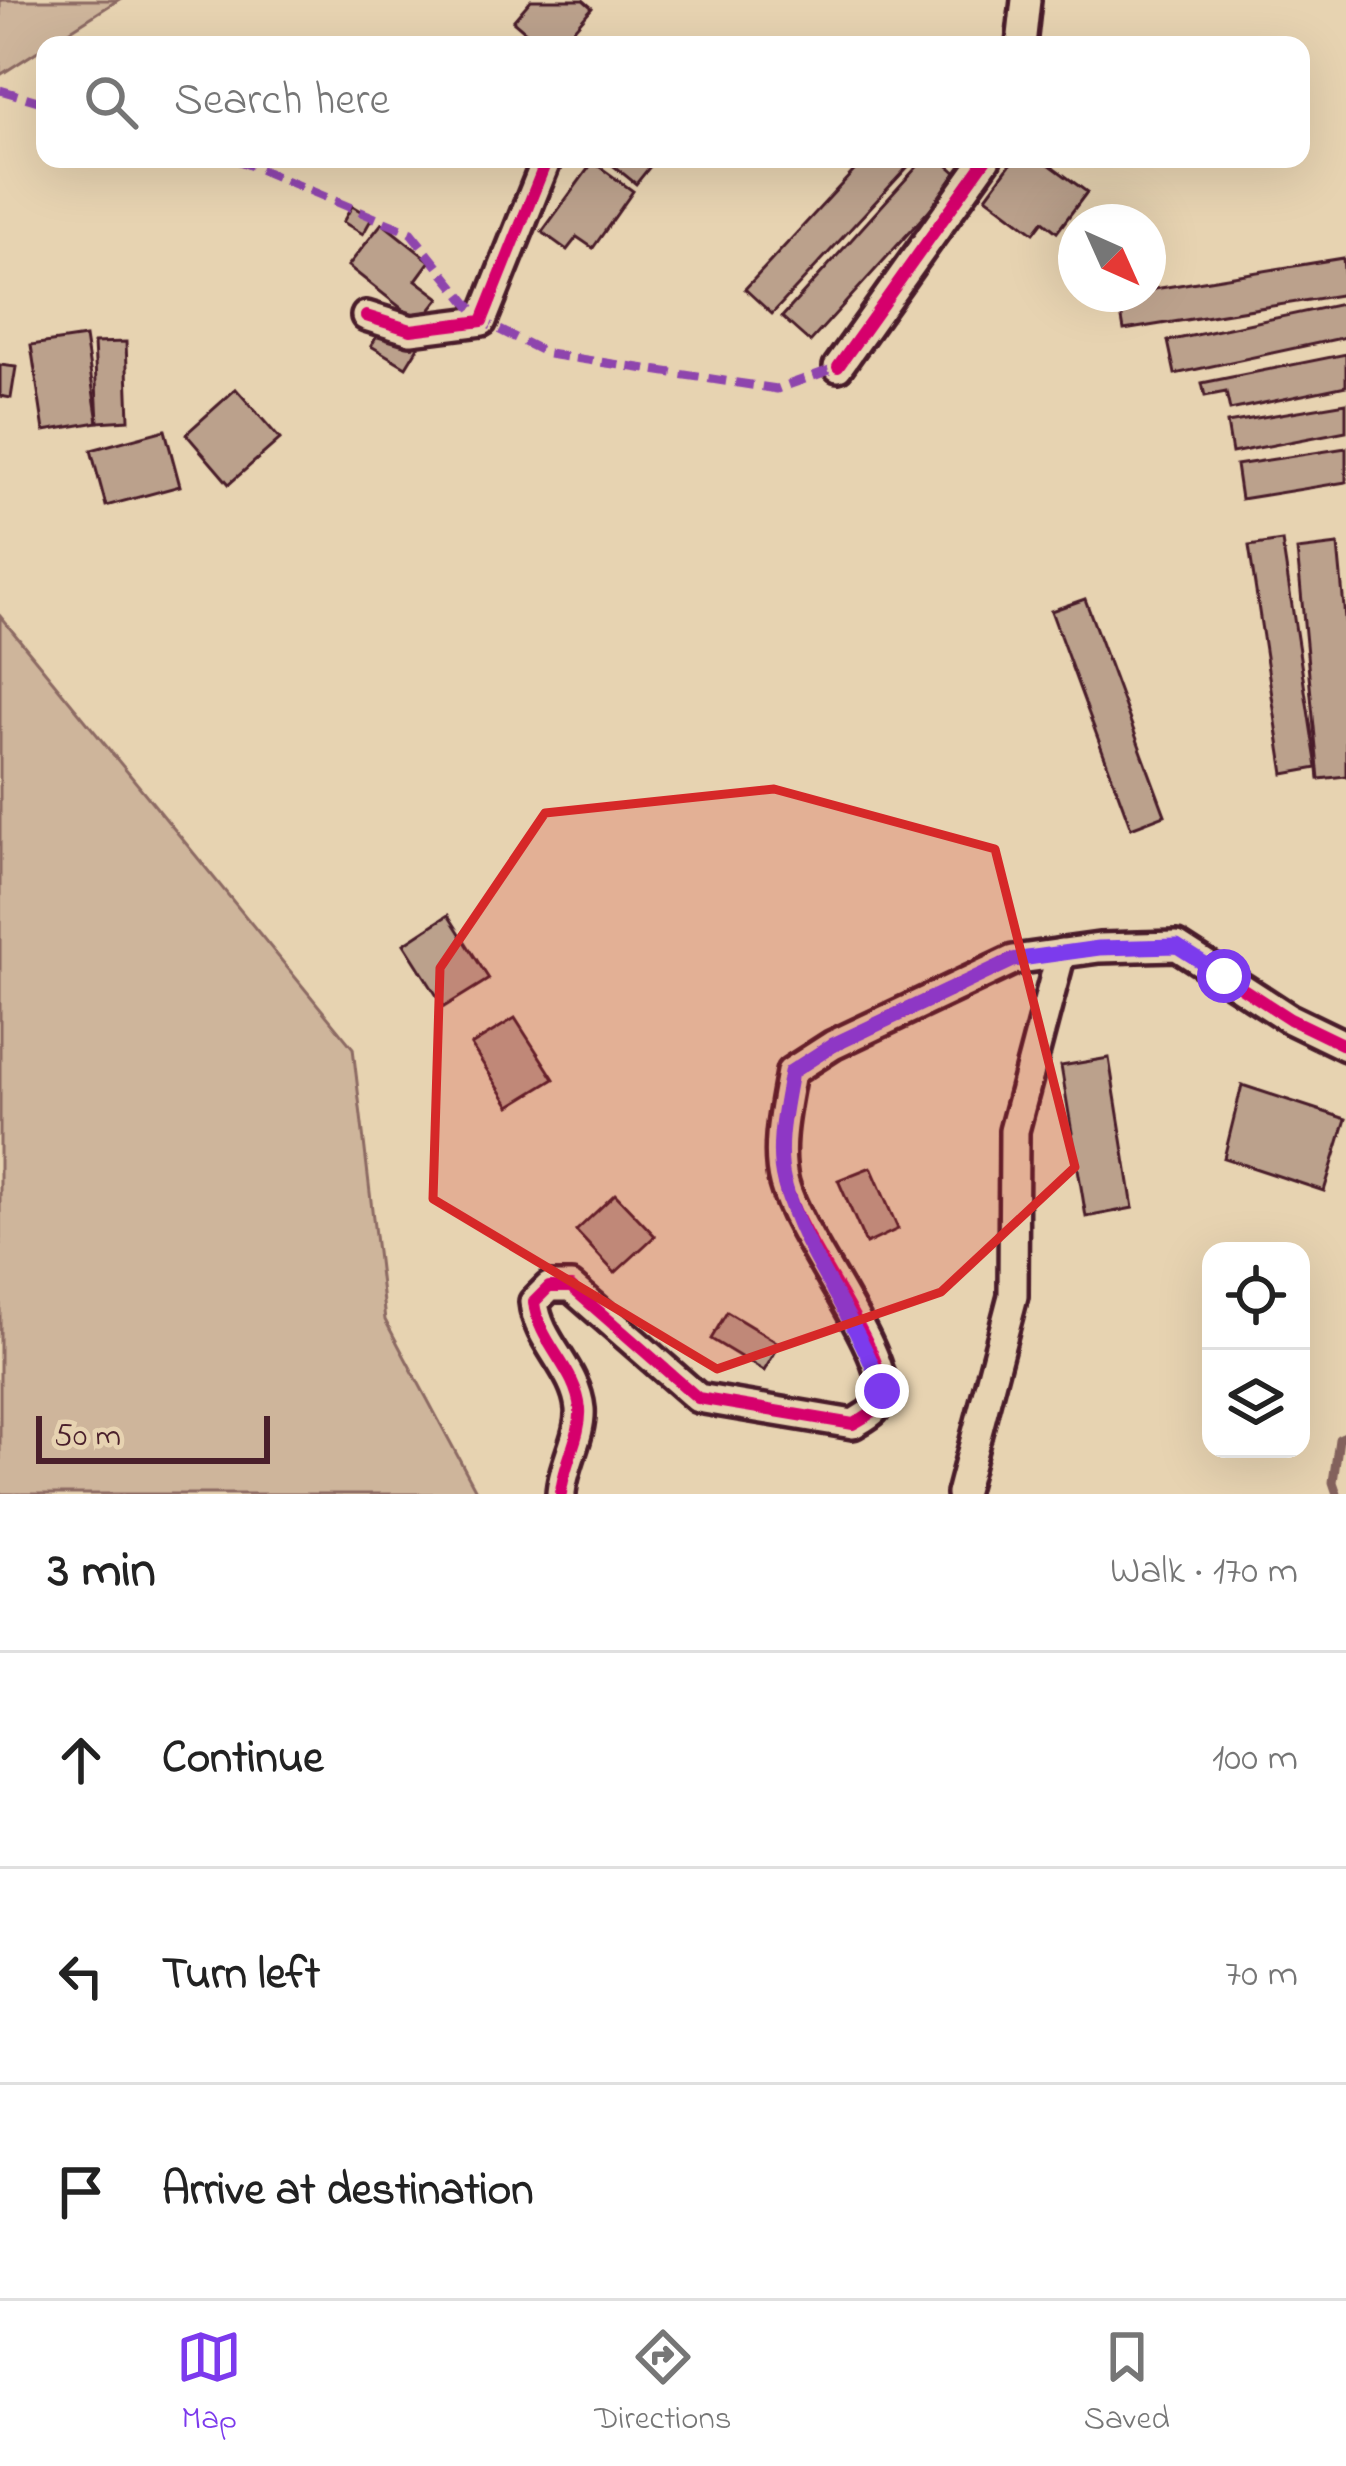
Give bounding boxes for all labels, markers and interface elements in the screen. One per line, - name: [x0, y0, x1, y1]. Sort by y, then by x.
- search box: [36, 36, 1310, 168]
- icon: search: [78, 69, 144, 135]
- text: Search here: [174, 69, 390, 135]
- north arrow: [1058, 204, 1166, 312]
- route start: [1197, 949, 1251, 1003]
- map controls: [1202, 1242, 1310, 1458]
- button: locate: [1202, 1242, 1310, 1350]
- button: layers: [1202, 1350, 1310, 1458]
- route end: [855, 1364, 909, 1418]
- scale bar: [36, 1410, 270, 1463]
- text: 50 m: [54, 1413, 121, 1461]
- text: 3 min: [48, 1535, 156, 1610]
- text: Walk · 170 m: [1110, 1544, 1298, 1601]
- icon: ahead: [48, 1727, 114, 1793]
- text: Continue: [162, 1727, 323, 1793]
- text: 100 m: [1212, 1731, 1298, 1788]
- icon: left: [48, 1943, 114, 2009]
- text: Turn left: [162, 1943, 320, 2009]
- text: 70 m: [1225, 1947, 1298, 2004]
- icon: arrive: [48, 2159, 114, 2225]
- text: Arrive at destination: [162, 2159, 533, 2225]
- tab: Map: [176, 2324, 242, 2444]
- tab: Directions: [594, 2324, 731, 2444]
- tab: Saved: [1084, 2324, 1170, 2444]

